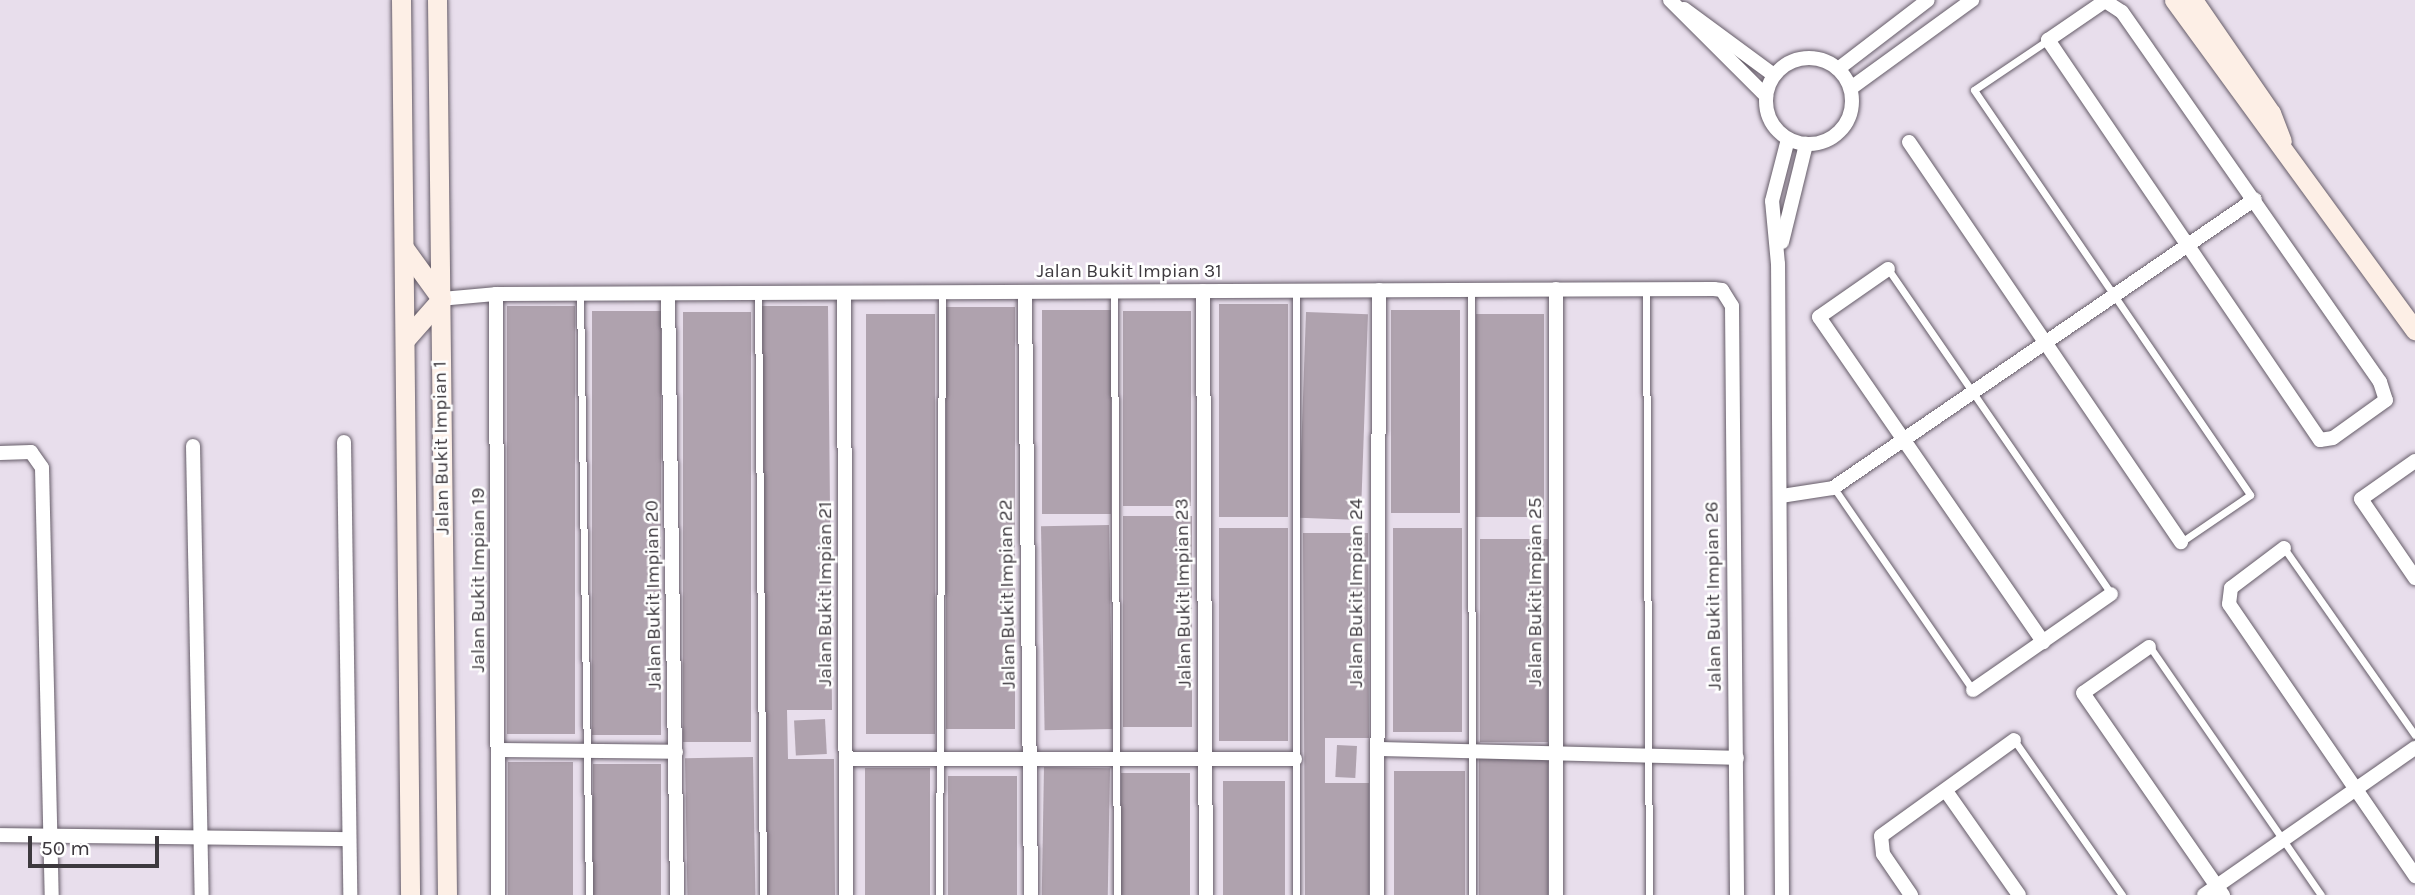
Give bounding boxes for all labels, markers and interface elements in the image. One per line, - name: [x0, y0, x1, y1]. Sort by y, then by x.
- street label: Jalan Bukit Impian 31: [1036, 261, 1222, 283]
- street label: Jalan Bukit Impian 1: [429, 361, 455, 535]
- street label: Jalan Bukit Impian 19: [468, 488, 490, 672]
- street label: Jalan Bukit Impian 25: [1525, 497, 1547, 687]
- street label: Jalan Bukit Impian 23: [1171, 498, 1197, 688]
- street label: Jalan Bukit Impian 24: [1346, 498, 1368, 688]
- street label: Jalan Bukit Impian 22: [995, 499, 1021, 689]
- street label: Jalan Bukit Impian 20: [641, 500, 667, 690]
- street label: Jalan Bukit Impian 26: [1701, 501, 1727, 691]
- street label: Jalan Bukit Impian 21: [815, 502, 837, 686]
- scale bar: [32, 822, 163, 866]
- text: 50 m: [41, 836, 90, 860]

